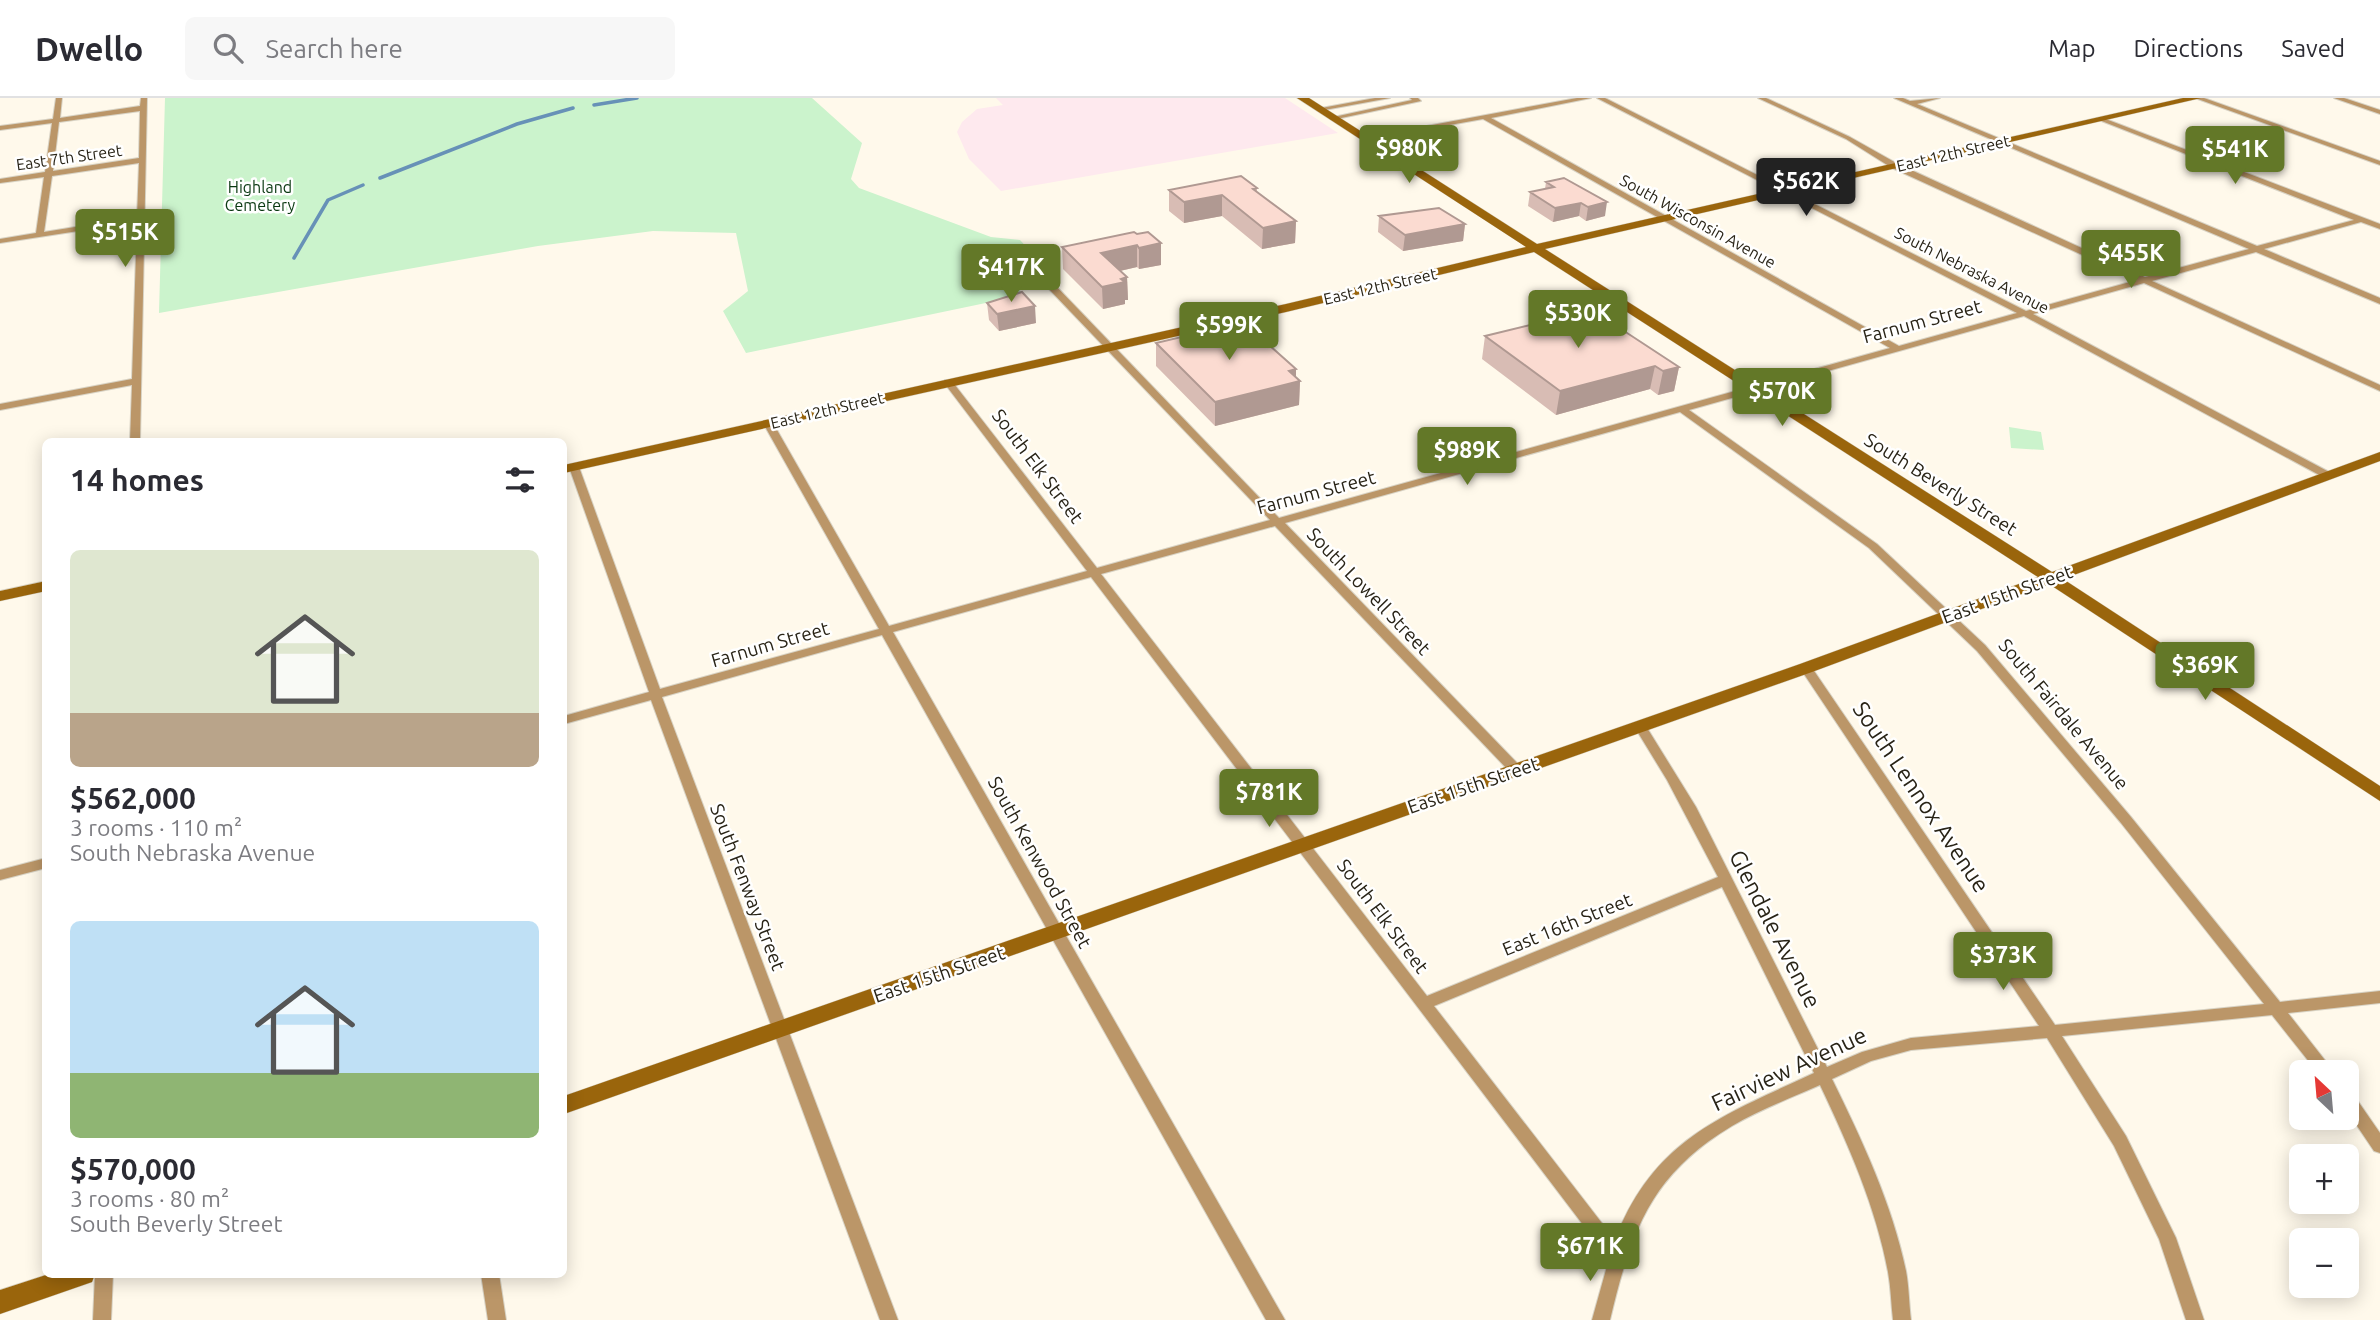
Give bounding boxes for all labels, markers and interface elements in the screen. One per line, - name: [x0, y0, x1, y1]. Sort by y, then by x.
- search box: [185, 17, 675, 80]
- icon: search: [209, 29, 247, 67]
- text: Dwello: [35, 30, 143, 67]
- text: Search here: [265, 34, 403, 63]
- text: Map: [2048, 35, 2095, 62]
- text: Directions: [2133, 35, 2243, 62]
- text: Saved: [2281, 35, 2345, 62]
- pin: $980K: [1360, 126, 1458, 185]
- pin: $541K: [2186, 126, 2284, 186]
- street label: East 12th Street: [1895, 131, 2012, 175]
- text: $980K: [1375, 135, 1443, 160]
- text: $541K: [2201, 136, 2269, 161]
- street label: East 7th Street: [15, 141, 124, 173]
- pin: $562K: [1757, 158, 1855, 218]
- text: $562K: [1772, 168, 1840, 193]
- street label: South Wisconsin Avenue: [1617, 171, 1779, 271]
- park label: Highland Cemetery: [225, 178, 296, 214]
- pin: $515K: [76, 209, 174, 269]
- text: $515K: [91, 219, 159, 244]
- street label: South Nebraska Avenue: [1892, 223, 2052, 317]
- pin: $455K: [2082, 230, 2180, 290]
- text: $455K: [2097, 240, 2165, 265]
- pin: $417K: [962, 244, 1060, 304]
- text: $417K: [977, 254, 1045, 279]
- street label: East 12th Street: [1322, 264, 1439, 308]
- pin: $530K: [1529, 290, 1627, 350]
- street label: Farnum Street: [1860, 294, 1984, 347]
- text: $530K: [1544, 300, 1612, 325]
- pin: $599K: [1180, 302, 1278, 362]
- text: $599K: [1195, 312, 1263, 337]
- pin: $570K: [1733, 368, 1831, 428]
- text: $570K: [1748, 378, 1816, 403]
- street label: East 12th Street: [769, 388, 886, 432]
- street label: South Elk Street: [988, 405, 1088, 528]
- pin: $989K: [1418, 428, 1516, 487]
- street label: South Beverly Street: [1861, 428, 2022, 540]
- text: $989K: [1433, 437, 1501, 462]
- icon: filters: [501, 461, 539, 499]
- text: 14 homes: [70, 463, 204, 497]
- street label: Farnum Street: [1254, 465, 1378, 518]
- street label: South Lowell Street: [1303, 523, 1436, 659]
- street label: East 15th Street: [1939, 560, 2076, 628]
- icon: home: [242, 596, 368, 722]
- street label: Farnum Street: [708, 617, 832, 671]
- street label: South Fairdale Avenue: [1994, 634, 2134, 794]
- pin: $369K: [2156, 642, 2254, 702]
- text: $369K: [2171, 652, 2239, 677]
- street label: South Lennox Avenue: [1848, 697, 1995, 897]
- street label: East 15th Street: [1404, 752, 1542, 818]
- pin: $781K: [1220, 770, 1318, 829]
- street label: South Kenwood Street: [984, 772, 1097, 952]
- text: $781K: [1235, 779, 1303, 804]
- text: $562,000: [70, 781, 196, 815]
- street label: South Fenway Street: [706, 800, 790, 974]
- text: 3 rooms · 110 m²: [70, 815, 242, 840]
- text: South Nebraska Avenue: [70, 840, 315, 865]
- street label: Glendale Avenue: [1725, 846, 1826, 1012]
- street label: South Elk Street: [1333, 855, 1433, 978]
- street label: East 16th Street: [1499, 888, 1635, 960]
- pin: $373K: [1954, 932, 2052, 992]
- street label: East 15th Street: [870, 941, 1008, 1007]
- text: $373K: [1969, 942, 2037, 967]
- icon: home: [242, 967, 368, 1093]
- street label: Fairview Avenue: [1707, 1022, 1870, 1115]
- north arrow: [2289, 1060, 2359, 1130]
- map controls: [2289, 1060, 2359, 1298]
- button: +: [2289, 1144, 2359, 1214]
- text: $570,000: [70, 1152, 196, 1186]
- text: 3 rooms · 80 m²: [70, 1186, 229, 1211]
- text: South Beverly Street: [70, 1211, 283, 1236]
- pin: $671K: [1541, 1224, 1639, 1283]
- button: −: [2289, 1228, 2359, 1298]
- text: $671K: [1556, 1233, 1624, 1258]

